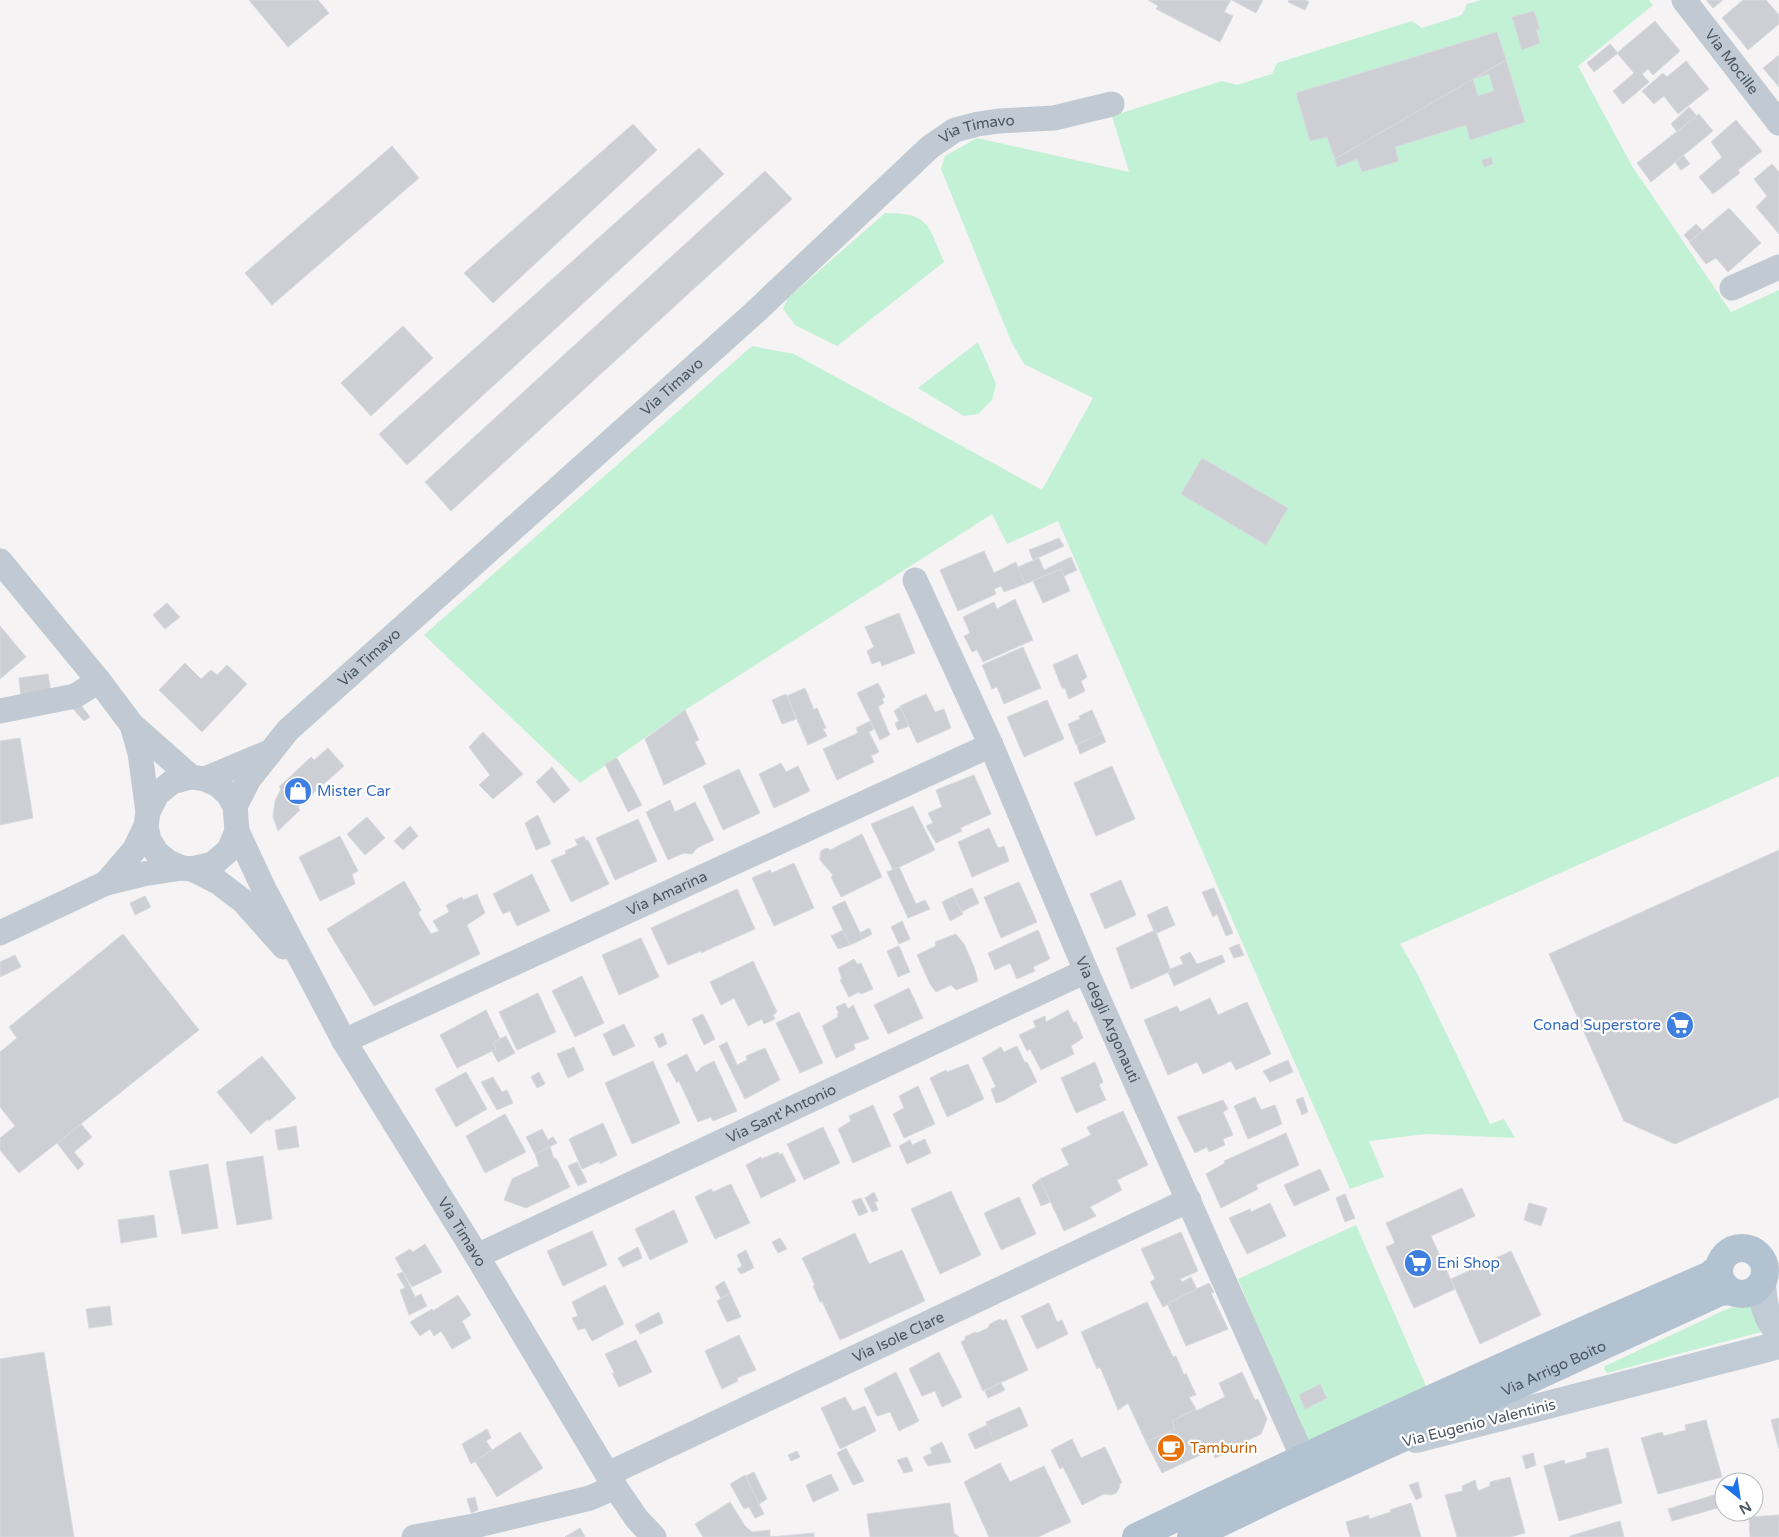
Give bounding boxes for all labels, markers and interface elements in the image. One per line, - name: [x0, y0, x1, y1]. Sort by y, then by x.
- street label: Via Mocille: [1701, 26, 1762, 98]
- street label: Via Timavo: [935, 111, 1015, 147]
- street label: Via Timavo: [637, 354, 707, 419]
- street label: Via Timavo: [334, 625, 404, 690]
- shop icon: Mister Car: [283, 776, 313, 806]
- place label: Mister Car: [317, 782, 391, 800]
- street label: Via Amarina: [624, 867, 710, 920]
- street label: Via degli Argonauti: [1072, 954, 1144, 1086]
- supermarket icon: Conad Superstore: [1665, 1010, 1695, 1040]
- place label: Conad Superstore: [1533, 1016, 1661, 1034]
- street label: Via Sant'Antonio: [724, 1080, 839, 1147]
- street label: Via Timavo: [434, 1194, 490, 1270]
- supermarket icon: Eni Shop: [1403, 1248, 1433, 1278]
- place label: Eni Shop: [1437, 1254, 1500, 1272]
- street label: Via Isole Clare: [849, 1308, 947, 1366]
- street label: Via Arrigo Boito: [1499, 1337, 1609, 1400]
- street label: Via Eugenio Valentinis: [1400, 1395, 1558, 1451]
- cafe icon: Tamburin: [1156, 1433, 1186, 1463]
- place label: Tamburin: [1190, 1439, 1257, 1457]
- north arrow: [1714, 1472, 1764, 1522]
- text: N: [1736, 1498, 1754, 1518]

